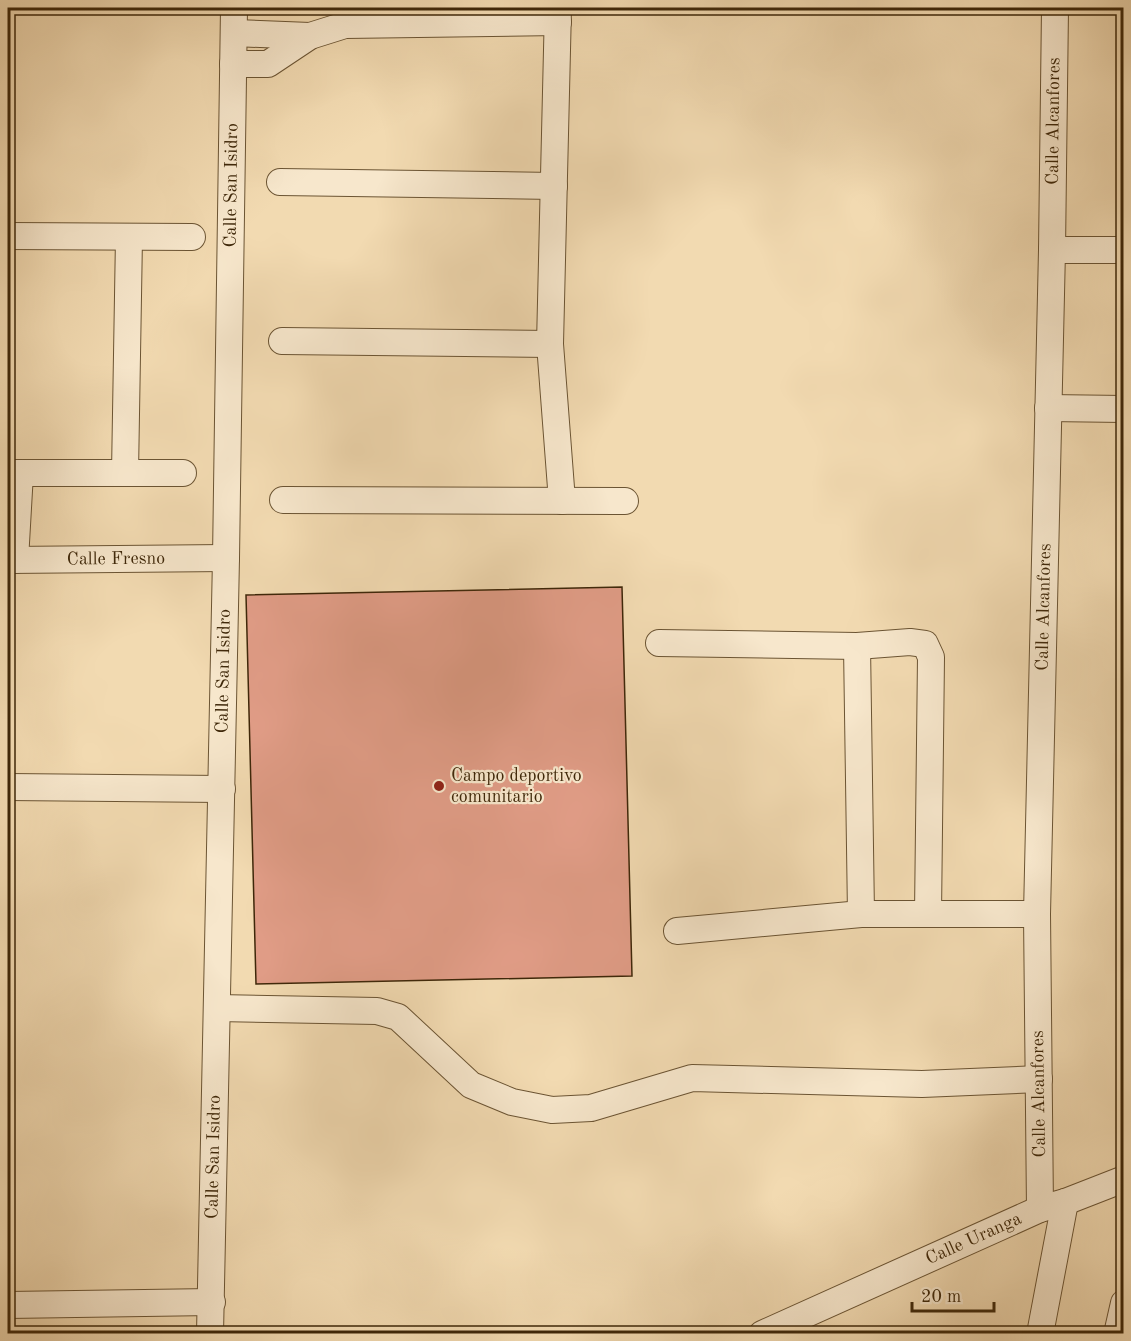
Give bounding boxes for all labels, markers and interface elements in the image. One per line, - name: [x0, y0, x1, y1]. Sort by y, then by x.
- street label: Calle Alcanfores: [1044, 57, 1063, 185]
- street label: Calle San Isidro: [222, 123, 241, 248]
- street label: Calle Alcanfores: [1033, 543, 1054, 671]
- street label: Calle Fresno: [67, 550, 165, 568]
- street label: Calle San Isidro: [213, 609, 234, 734]
- place label: Campo deportivo comunitario: [451, 767, 582, 806]
- marker: Campo deportivo comunitario: [432, 779, 446, 793]
- street label: Calle Alcanfores: [1029, 1030, 1049, 1158]
- street label: Calle San Isidro: [203, 1095, 224, 1219]
- street label: Calle Uranga: [923, 1210, 1024, 1268]
- scale bar: [912, 1275, 994, 1313]
- text: 20 m: [921, 1288, 961, 1306]

